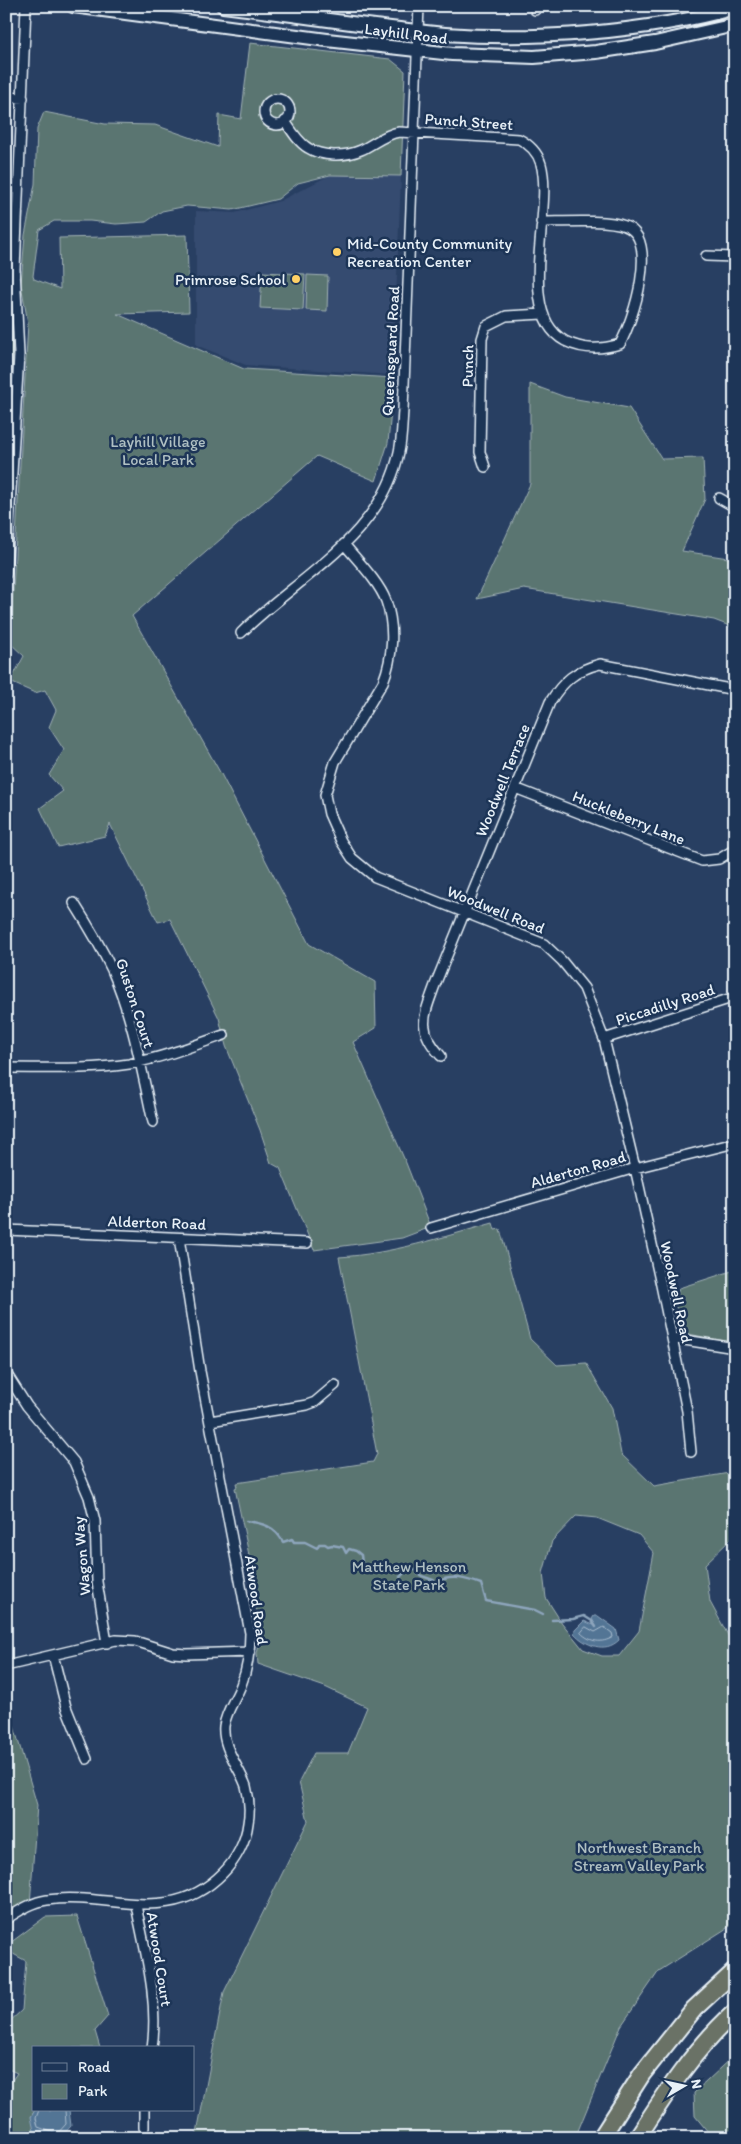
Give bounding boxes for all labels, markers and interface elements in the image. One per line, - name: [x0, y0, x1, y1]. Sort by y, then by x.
- street label: Layhill Road: [363, 19, 449, 48]
- street label: Punch Street: [424, 109, 514, 134]
- place label: Mid-County Community Recreation Center: [347, 234, 513, 271]
- marker: Mid-County Community Recreation Center: [331, 246, 343, 258]
- place label: Primrose School: [175, 270, 286, 289]
- marker: Primrose School: [290, 273, 302, 285]
- street label: Queensguard Road: [378, 285, 403, 417]
- street label: Punch: [458, 344, 477, 388]
- park label: Layhill Village Local Park: [110, 432, 206, 469]
- street label: Woodwell Terrace: [471, 721, 534, 839]
- street label: Huckleberry Lane: [570, 786, 688, 849]
- street label: Woodwell Road: [444, 881, 548, 938]
- street label: Guston Court: [112, 956, 159, 1051]
- street label: Piccadilly Road: [613, 979, 717, 1029]
- street label: Alderton Road: [528, 1147, 628, 1192]
- street label: Alderton Road: [107, 1211, 207, 1234]
- street label: Woodwell Road: [656, 1239, 697, 1345]
- street label: Wagon Way: [69, 1515, 94, 1596]
- street label: Atwood Road: [241, 1554, 272, 1646]
- park label: Matthew Henson State Park: [352, 1557, 467, 1594]
- park label: Northwest Branch Stream Valley Park: [574, 1838, 704, 1875]
- street label: Atwood Court: [143, 1910, 176, 2008]
- legend: [32, 2046, 195, 2112]
- text: Road: [78, 2058, 111, 2076]
- north arrow: [658, 2062, 708, 2112]
- text: N: [687, 2078, 705, 2090]
- text: Park: [78, 2082, 108, 2100]

